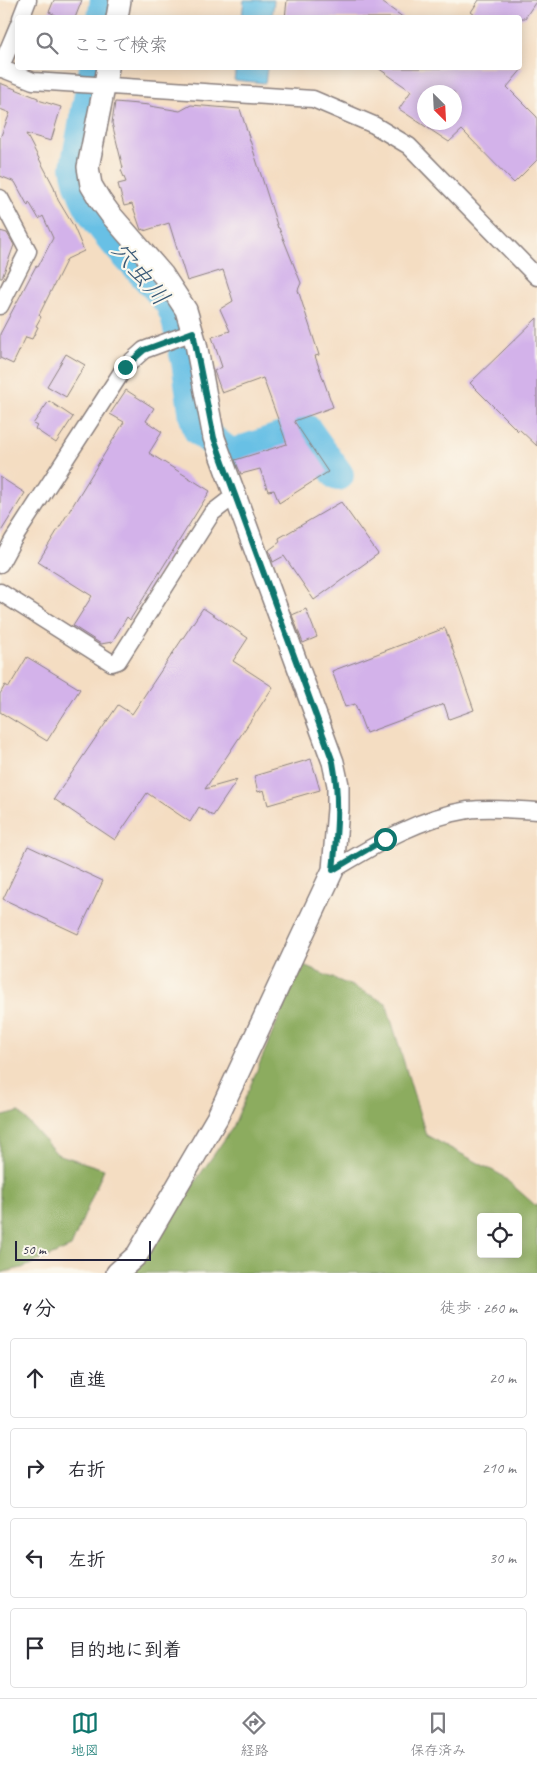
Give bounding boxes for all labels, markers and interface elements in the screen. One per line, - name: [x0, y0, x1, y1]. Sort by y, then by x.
- search box: [15, 15, 522, 70]
- icon: search: [33, 29, 61, 57]
- text: ここで検索: [73, 33, 168, 57]
- north arrow: [417, 85, 462, 130]
- water label: 穴虫川: [104, 235, 177, 313]
- route end: [114, 356, 137, 379]
- route start: [374, 828, 397, 851]
- map controls: [477, 1213, 522, 1258]
- button: locate: [477, 1213, 522, 1258]
- scale bar: [15, 1238, 151, 1261]
- text: 50 m: [22, 1241, 46, 1258]
- text: 4 分: [20, 1295, 56, 1321]
- text: 徒歩 · 260 m: [440, 1298, 517, 1318]
- icon: ahead: [21, 1364, 49, 1392]
- text: 直進: [68, 1368, 106, 1392]
- text: 20 m: [489, 1368, 516, 1388]
- icon: right: [21, 1454, 49, 1482]
- text: 右折: [68, 1458, 106, 1482]
- text: 210 m: [482, 1458, 516, 1478]
- icon: left: [21, 1544, 49, 1572]
- text: 左折: [68, 1548, 106, 1572]
- text: 30 m: [489, 1548, 516, 1568]
- icon: arrive: [21, 1634, 49, 1662]
- text: 目的地に到着: [68, 1638, 182, 1662]
- tab: 地図: [71, 1709, 99, 1759]
- tab: 経路: [240, 1709, 268, 1759]
- tab: 保存済み: [410, 1709, 466, 1759]

